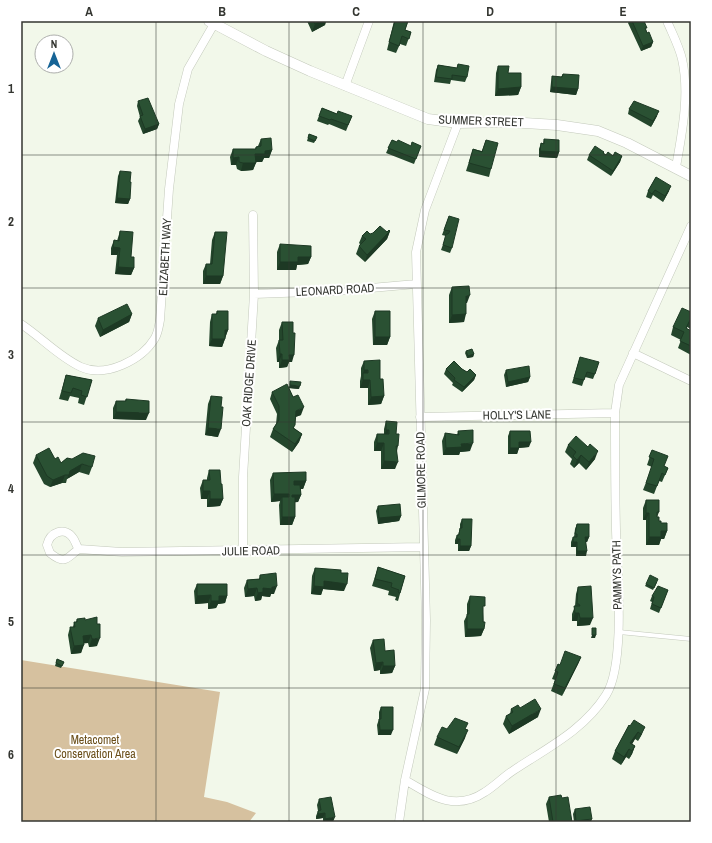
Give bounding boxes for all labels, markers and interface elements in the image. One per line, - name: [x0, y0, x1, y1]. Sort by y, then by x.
- text: A: [85, 3, 93, 20]
- text: B: [218, 3, 226, 20]
- text: C: [352, 3, 360, 20]
- text: D: [486, 3, 494, 20]
- text: E: [619, 3, 627, 20]
- north arrow: [34, 34, 74, 74]
- text: N: [51, 37, 57, 51]
- text: 1: [8, 80, 14, 97]
- street label: SUMMER STREET: [438, 112, 524, 130]
- text: 2: [8, 213, 14, 230]
- street label: ELIZABETH WAY: [155, 217, 175, 296]
- street label: LEONARD ROAD: [295, 280, 375, 300]
- street label: OAK RIDGE DRIVE: [238, 339, 260, 427]
- text: 3: [8, 346, 14, 363]
- street label: HOLLY'S LANE: [483, 406, 551, 424]
- street label: GILMORE ROAD: [412, 432, 430, 508]
- text: 4: [8, 480, 14, 497]
- street label: PAMMYS PATH: [608, 540, 626, 610]
- street label: JULIE ROAD: [222, 542, 280, 560]
- text: 5: [8, 613, 14, 630]
- park label: Metacomet Conservation Area: [54, 732, 136, 762]
- text: 6: [8, 746, 14, 763]

